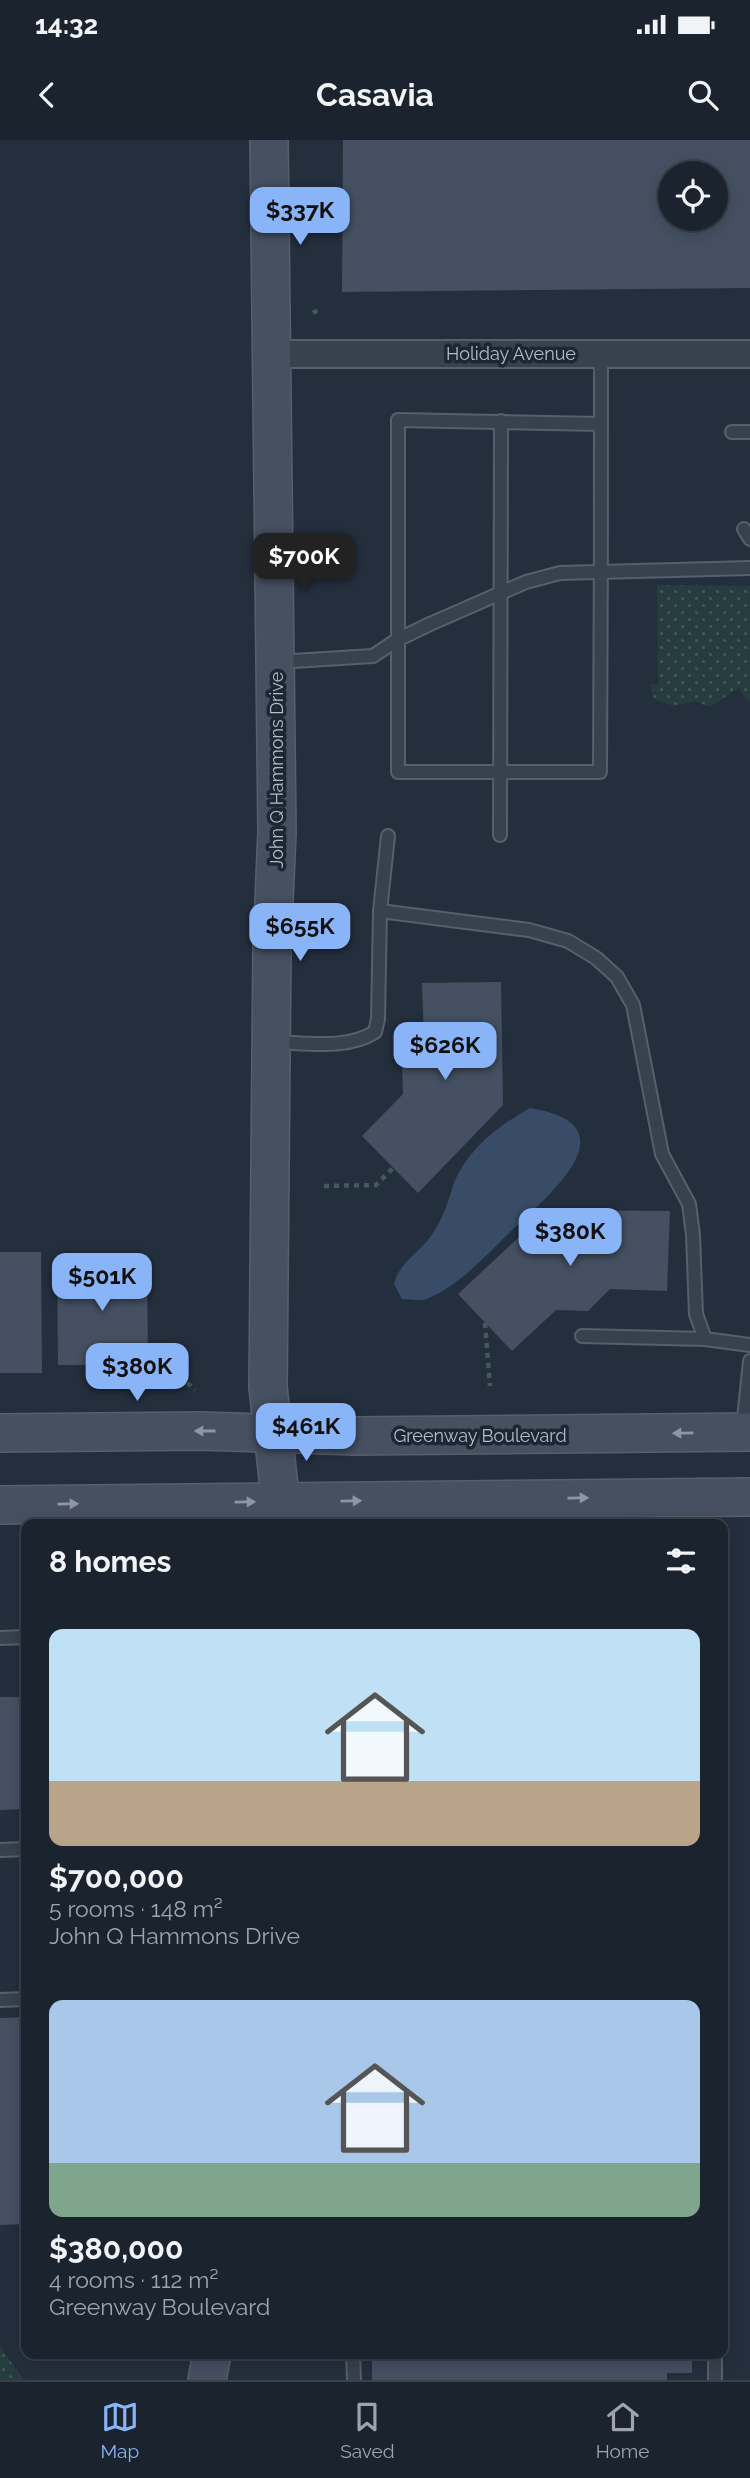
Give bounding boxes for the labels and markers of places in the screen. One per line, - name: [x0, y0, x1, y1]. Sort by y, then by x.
- pin: $337K: [251, 188, 349, 247]
- pin: $700K: [255, 533, 353, 593]
- pin: $655K: [251, 904, 349, 963]
- pin: $626K: [396, 1023, 494, 1082]
- pin: $380K: [521, 1208, 619, 1268]
- pin: $501K: [53, 1254, 151, 1313]
- pin: $380K: [88, 1344, 186, 1403]
- pin: $461K: [257, 1404, 355, 1463]

